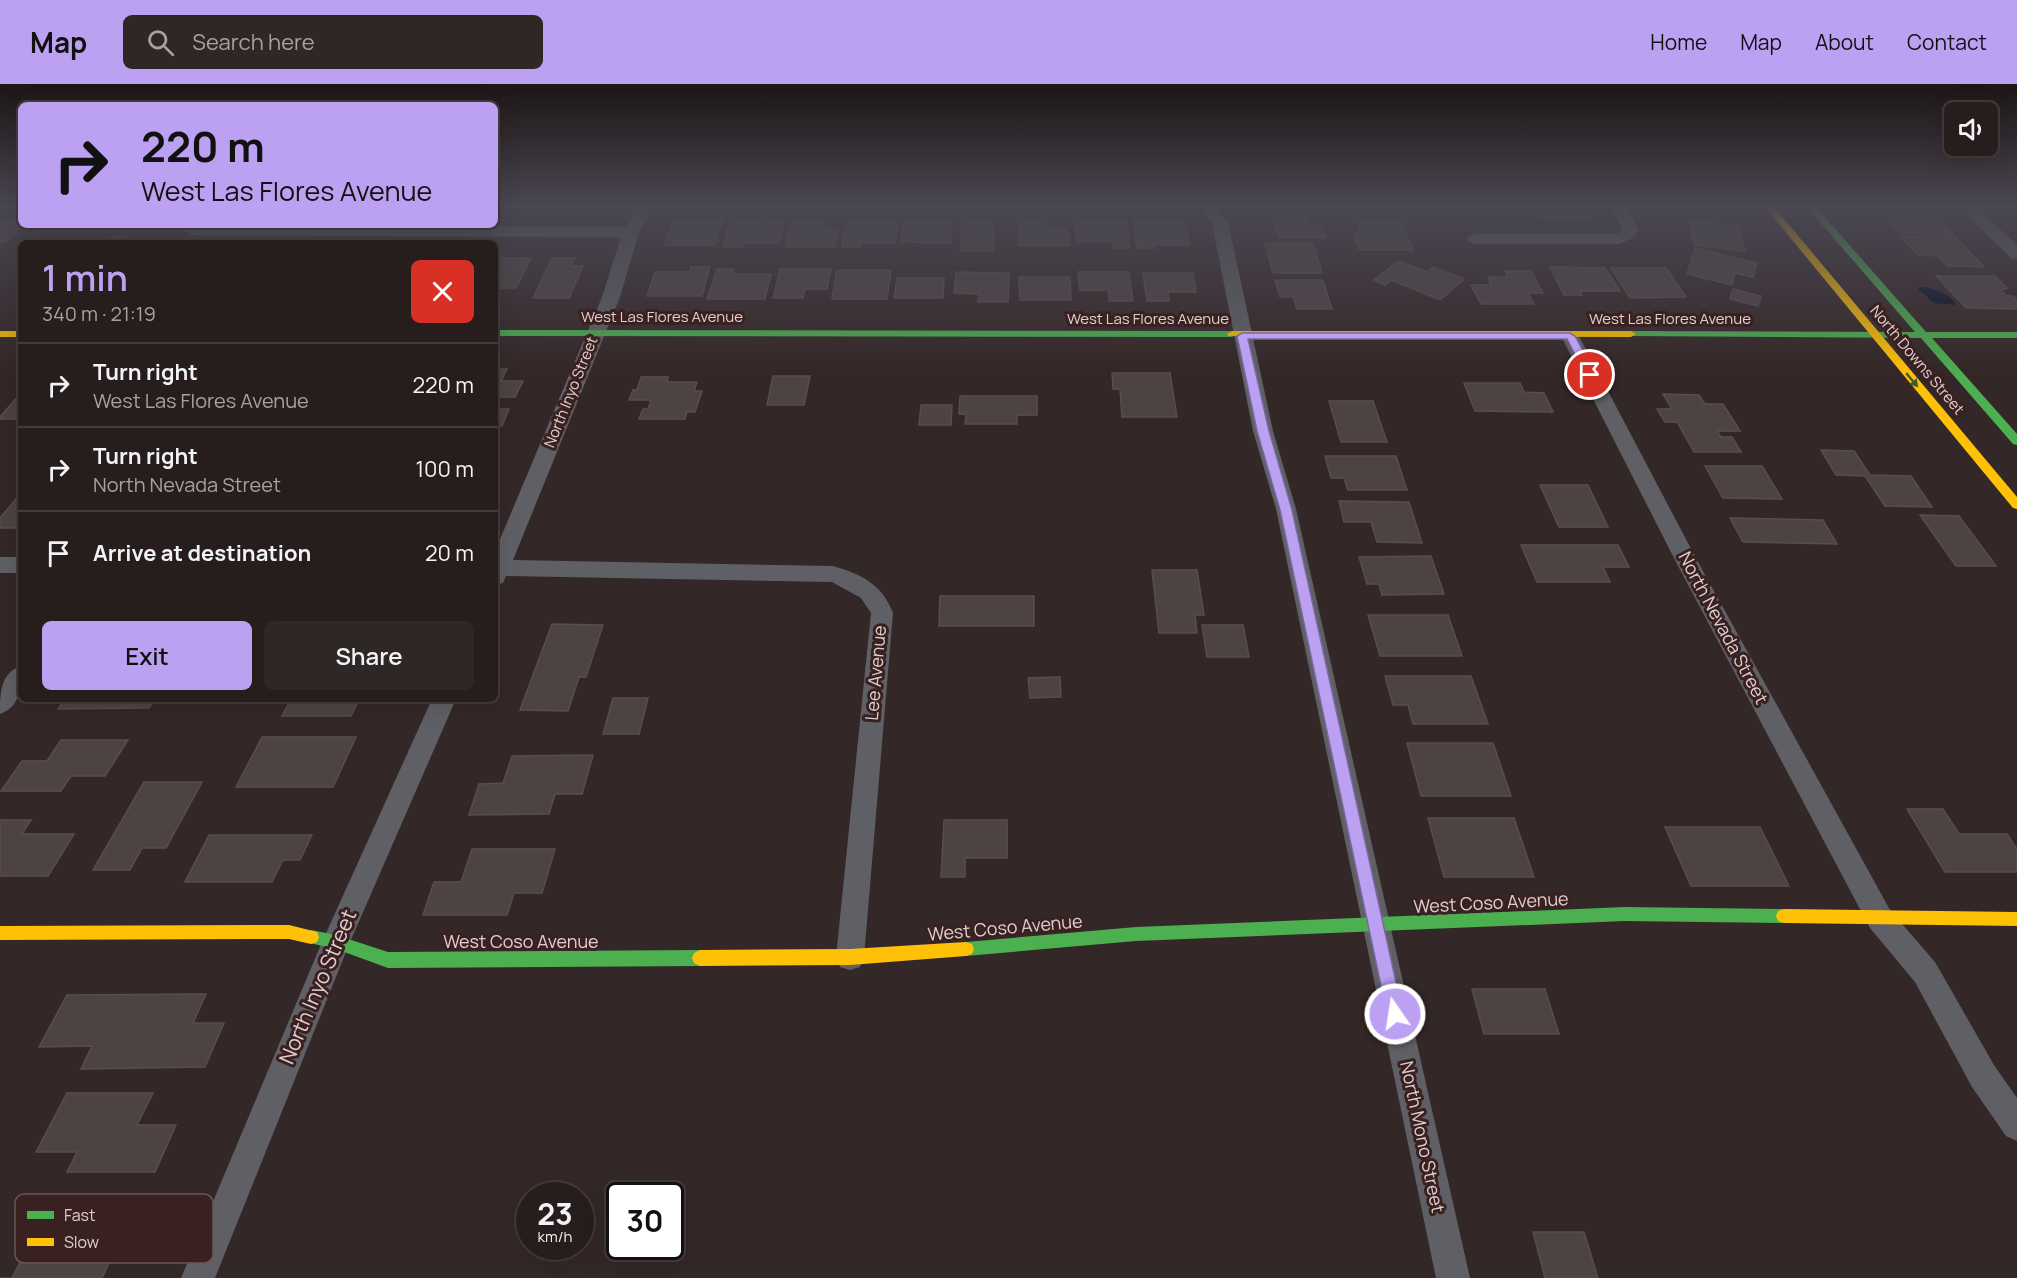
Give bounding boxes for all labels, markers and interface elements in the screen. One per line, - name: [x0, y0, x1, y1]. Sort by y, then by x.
- search box: [123, 15, 543, 69]
- text: Map: [30, 23, 87, 61]
- icon: search: [144, 26, 177, 59]
- text: Search here: [192, 27, 315, 57]
- text: Home: [1650, 28, 1707, 56]
- text: Map: [1740, 28, 1782, 56]
- text: About: [1815, 28, 1874, 56]
- text: Contact: [1907, 28, 1987, 56]
- map controls: [1944, 102, 1998, 156]
- button: sound: [1944, 102, 1998, 156]
- text: 220 m: [141, 117, 265, 175]
- icon: right: [42, 126, 120, 204]
- text: West Las Flores Avenue: [141, 172, 432, 209]
- text: 1 min: [42, 253, 128, 302]
- button: close: [411, 260, 474, 323]
- text: 340 m · 21:19: [42, 300, 156, 327]
- street label: North Downs Street: [1865, 301, 1969, 419]
- street label: West Las Flores Avenue: [581, 306, 743, 327]
- street label: West Las Flores Avenue: [1067, 308, 1229, 329]
- street label: West Las Flores Avenue: [1589, 308, 1751, 329]
- street label: North Inyo Street: [539, 333, 602, 451]
- pin: [1564, 349, 1615, 400]
- text: Turn right: [93, 357, 198, 387]
- icon: arrive: [1573, 358, 1606, 391]
- icon: right: [42, 369, 75, 402]
- text: 220 m: [412, 370, 474, 400]
- one-way arrow: [1905, 372, 1918, 387]
- text: West Las Flores Avenue: [93, 387, 309, 414]
- text: Turn right: [93, 441, 198, 471]
- icon: right: [42, 453, 75, 486]
- text: 100 m: [416, 454, 474, 484]
- text: North Nevada Street: [93, 471, 281, 498]
- icon: arrive: [42, 537, 75, 570]
- text: Arrive at destination: [93, 538, 311, 568]
- text: 20 m: [425, 538, 474, 568]
- street label: North Nevada Street: [1674, 547, 1774, 708]
- button: Exit: [42, 621, 252, 690]
- button: Share: [264, 621, 474, 690]
- street label: Lee Avenue: [859, 624, 891, 722]
- street label: West Coso Avenue: [1413, 886, 1569, 918]
- street label: North Inyo Street: [272, 905, 362, 1068]
- street label: West Coso Avenue: [927, 908, 1083, 946]
- street label: West Coso Avenue: [443, 929, 599, 953]
- position arrow: [1363, 982, 1427, 1046]
- street label: North Mono Street: [1395, 1059, 1451, 1215]
- speed limit sign: 30: [606, 1182, 684, 1260]
- text: 23: [537, 1193, 573, 1234]
- legend: [15, 1194, 213, 1263]
- text: Fast: [64, 1204, 95, 1226]
- text: km/h: [538, 1226, 572, 1247]
- text: Slow: [64, 1231, 99, 1253]

